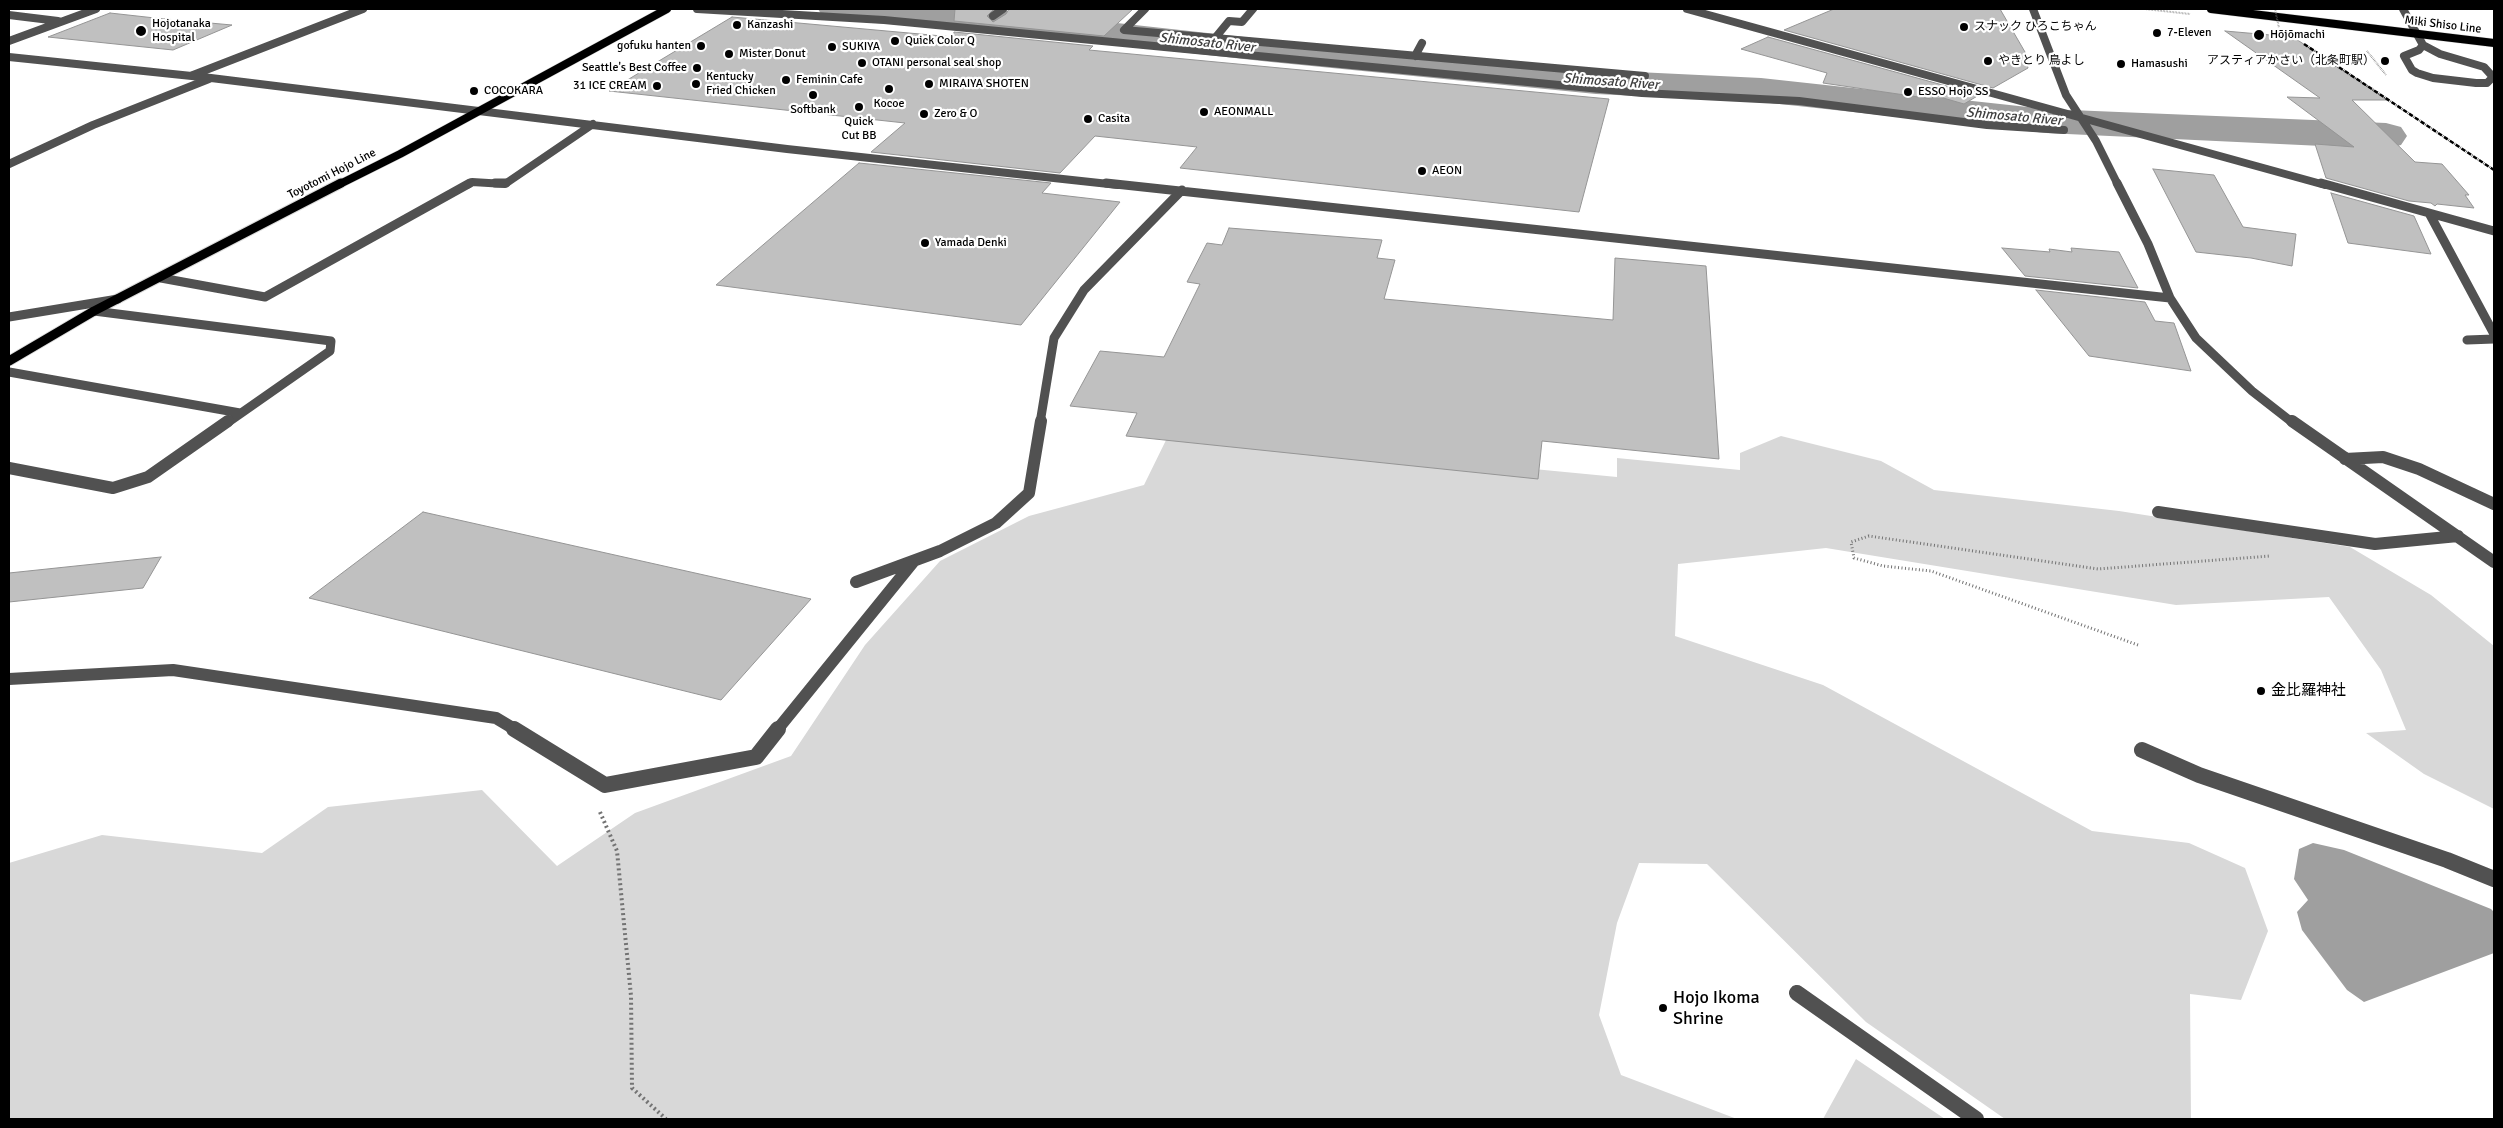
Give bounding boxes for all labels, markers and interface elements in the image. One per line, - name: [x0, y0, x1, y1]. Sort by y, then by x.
- street label: Miki Shiso Line: [2404, 13, 2482, 37]
- place label: Hojotanaka Hospital: [152, 17, 211, 45]
- place label: Kanzashi: [747, 18, 793, 32]
- marker: Kanzashi: [731, 19, 743, 31]
- place label: スナック ひろこちゃん: [1974, 20, 2097, 34]
- marker: スナック ひろこちゃん: [1958, 21, 1970, 33]
- marker: Hojotanaka Hospital: [134, 24, 148, 38]
- place label: 7-Eleven: [2167, 26, 2212, 40]
- marker: 7-Eleven: [2151, 27, 2163, 39]
- marker: Hōjōmachi: [2252, 28, 2266, 42]
- place label: Hōjōmachi: [2270, 28, 2325, 42]
- water label: Shimosato River: [1158, 30, 1256, 56]
- place label: Quick Color Q: [905, 34, 975, 48]
- marker: Quick Color Q: [889, 35, 901, 47]
- place label: gofuku hanten: [617, 39, 691, 53]
- marker: gofuku hanten: [695, 40, 707, 52]
- place label: SUKIYA: [842, 40, 880, 54]
- marker: SUKIYA: [826, 41, 838, 53]
- place label: Mister Donut: [739, 47, 806, 61]
- marker: Mister Donut: [723, 48, 735, 60]
- place label: やきとり 鳥よし: [1998, 54, 2085, 68]
- place label: アスティアかさい（北条町駅）: [2207, 54, 2375, 68]
- marker: やきとり 鳥よし: [1982, 55, 1994, 67]
- marker: アスティアかさい（北条町駅）: [2379, 55, 2391, 67]
- place label: OTANI personal seal shop: [872, 56, 1001, 70]
- marker: OTANI personal seal shop: [856, 57, 868, 69]
- place label: Hamasushi: [2131, 57, 2188, 71]
- marker: Hamasushi: [2115, 58, 2127, 70]
- place label: Seattle's Best Coffee: [582, 61, 687, 75]
- marker: Seattle's Best Coffee: [691, 62, 703, 74]
- place label: Kentucky Fried Chicken: [706, 70, 776, 98]
- water label: Shimosato River: [1562, 70, 1660, 94]
- place label: Feminin Cafe: [796, 73, 863, 87]
- marker: Feminin Cafe: [780, 74, 792, 86]
- place label: MIRAIYA SHOTEN: [939, 77, 1029, 91]
- marker: Kentucky Fried Chicken: [690, 78, 702, 90]
- marker: MIRAIYA SHOTEN: [923, 78, 935, 90]
- place label: 31 ICE CREAM: [573, 79, 647, 93]
- marker: 31 ICE CREAM: [651, 80, 663, 92]
- marker: Kocoe: [883, 83, 895, 95]
- place label: COCOKARA: [484, 84, 543, 98]
- marker: COCOKARA: [468, 85, 480, 97]
- place label: ESSO Hojo SS: [1918, 85, 1988, 99]
- marker: ESSO Hojo SS: [1902, 86, 1914, 98]
- marker: Softbank: [807, 89, 819, 101]
- place label: Kocoe: [873, 97, 905, 111]
- marker: Quick Cut BB: [853, 101, 865, 113]
- place label: Softbank: [790, 103, 836, 117]
- water label: Shimosato River: [1965, 104, 2063, 130]
- place label: AEONMALL: [1214, 105, 1273, 119]
- marker: AEONMALL: [1198, 106, 1210, 118]
- place label: Zero & O: [934, 107, 978, 121]
- marker: Zero & O: [918, 108, 930, 120]
- place label: Casita: [1098, 112, 1130, 126]
- marker: Casita: [1082, 113, 1094, 125]
- place label: Quick Cut BB: [841, 115, 877, 143]
- street label: Toyotomi Hojo Line: [286, 146, 378, 202]
- place label: AEON: [1432, 164, 1462, 178]
- marker: AEON: [1416, 165, 1428, 177]
- place label: Yamada Denki: [935, 236, 1007, 250]
- marker: Yamada Denki: [919, 237, 931, 249]
- place label: 金比羅神社: [2271, 682, 2346, 700]
- marker: 金比羅神社: [2255, 685, 2267, 697]
- place label: Hojo Ikoma Shrine: [1673, 987, 1760, 1030]
- marker: Hojo Ikoma Shrine: [1657, 1002, 1669, 1014]

